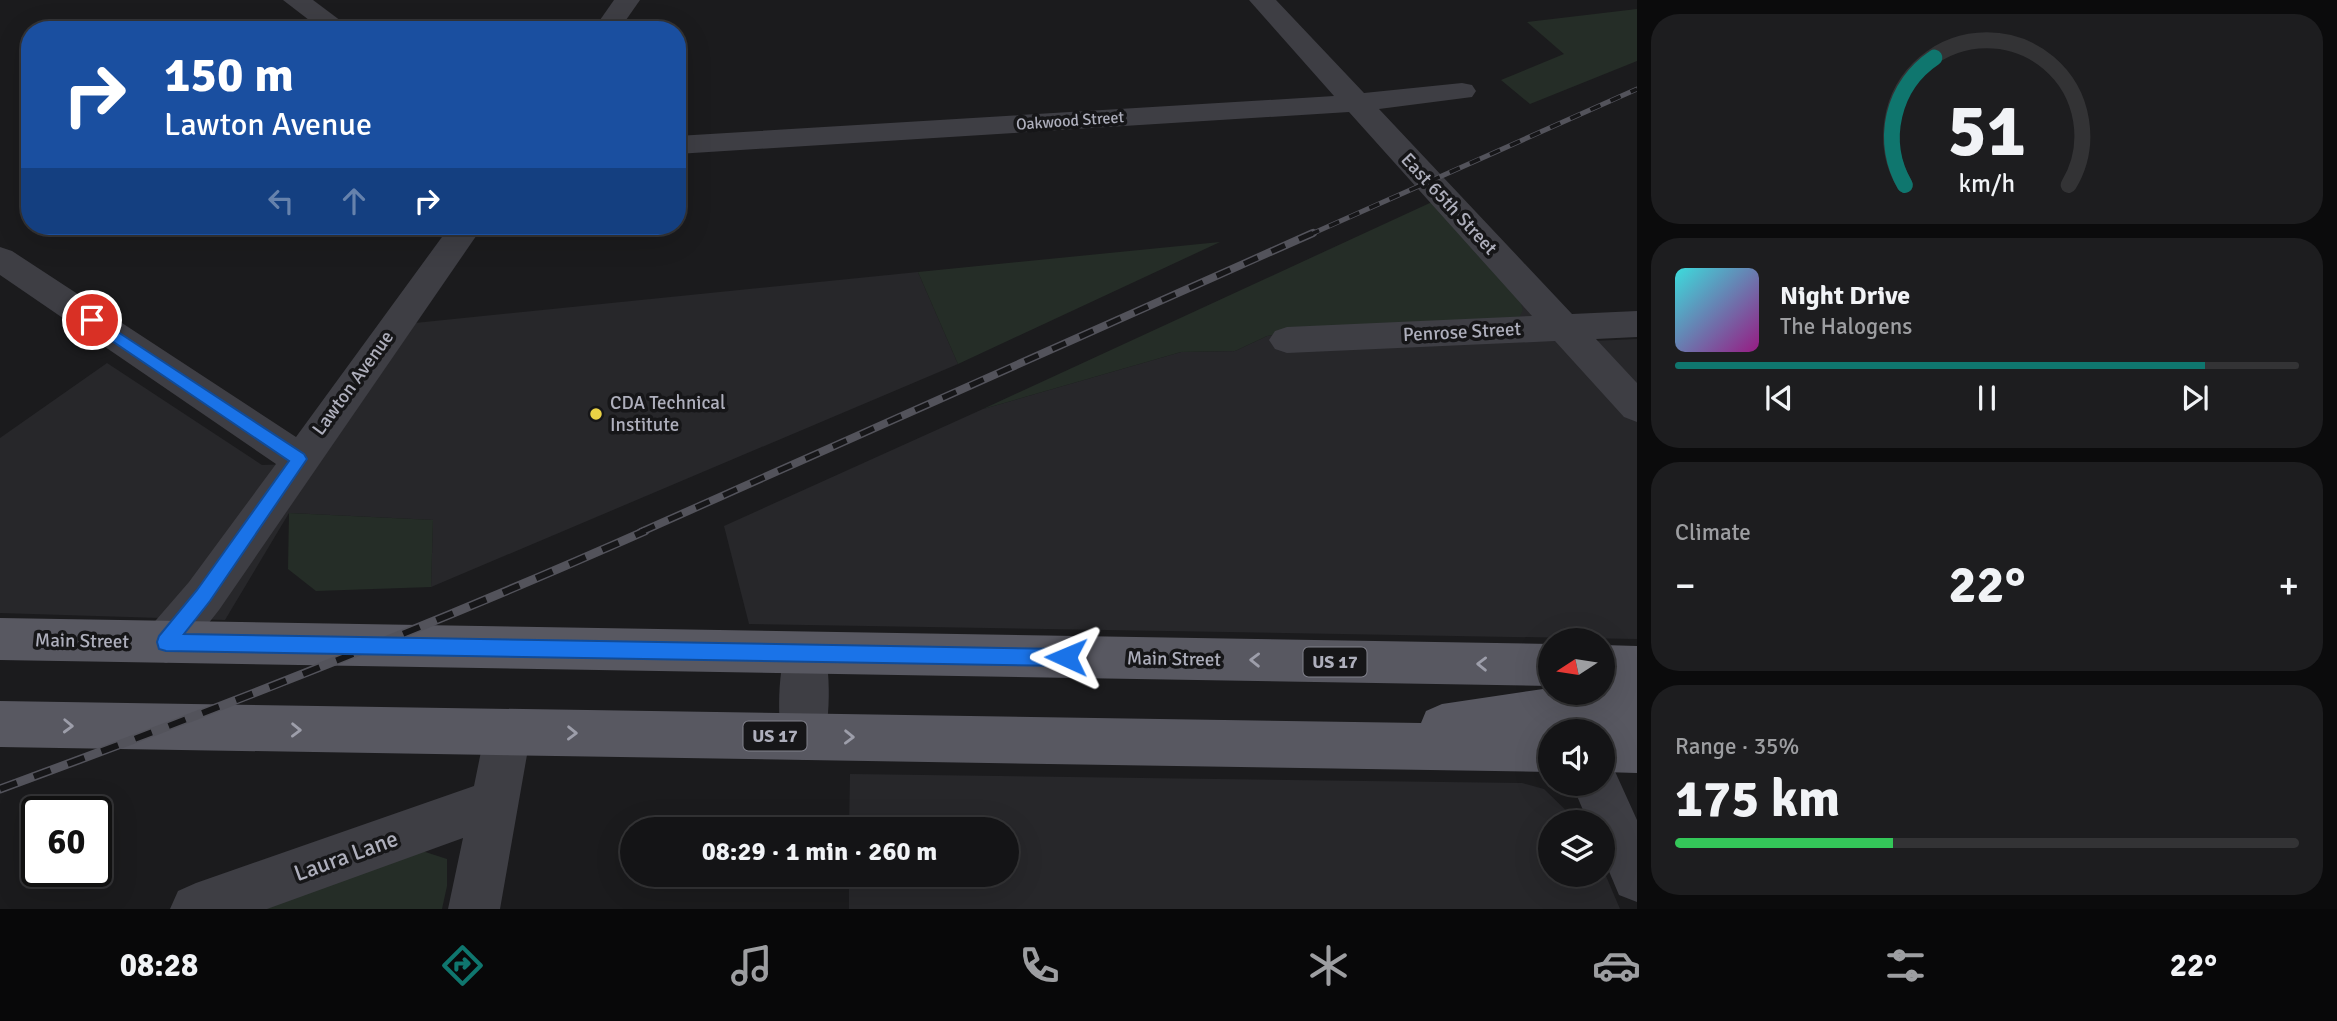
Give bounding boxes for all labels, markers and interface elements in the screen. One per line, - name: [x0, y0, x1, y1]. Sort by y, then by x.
- text: 150 m: [164, 45, 294, 105]
- icon: right: [49, 49, 140, 140]
- text: 51: [1948, 87, 2026, 176]
- text: Lawton Avenue: [164, 105, 372, 144]
- street label: Oakwood Street: [1015, 107, 1125, 135]
- street label: East 65th Street: [1396, 148, 1503, 260]
- text: km/h: [1959, 168, 2015, 199]
- icon: left: [262, 182, 300, 220]
- icon: ahead: [335, 182, 373, 220]
- icon: right: [408, 182, 446, 220]
- text: Night Drive: [1780, 280, 1910, 312]
- pin: [62, 290, 122, 350]
- icon: arrive: [73, 301, 111, 339]
- text: The Halogens: [1780, 312, 1912, 341]
- street label: Penrose Street: [1402, 317, 1522, 347]
- street label: Lawton Avenue: [307, 326, 399, 440]
- icon: previous: [1760, 379, 1798, 417]
- icon: pause: [1968, 379, 2006, 417]
- icon: next: [2176, 379, 2214, 417]
- place label: CDA Technical Institute: [610, 391, 726, 437]
- marker: CDA Technical Institute: [588, 406, 604, 422]
- text: Climate: [1675, 518, 1751, 547]
- text: 22°: [1949, 553, 2025, 617]
- text: −: [1675, 562, 1696, 609]
- text: +: [2278, 562, 2299, 609]
- position arrow: [1029, 620, 1103, 694]
- street label: Main Street: [35, 628, 130, 654]
- north arrow: [1538, 628, 1615, 705]
- map controls: [1538, 628, 1615, 887]
- street label: Main Street: [1127, 646, 1222, 672]
- road number: US 17: [1304, 648, 1366, 676]
- one-way arrow: [1249, 653, 1260, 668]
- one-way arrow: [1477, 656, 1487, 672]
- one-way arrow: [63, 718, 74, 733]
- button: sound: [1538, 719, 1615, 796]
- one-way arrow: [291, 722, 301, 738]
- road number: US 17: [744, 722, 806, 750]
- one-way arrow: [567, 725, 578, 741]
- one-way arrow: [844, 729, 854, 745]
- text: Range · 35%: [1675, 732, 1799, 761]
- text: 175 km: [1675, 767, 1840, 831]
- speed limit sign: 60: [21, 796, 112, 887]
- button: layers: [1538, 810, 1615, 887]
- street label: Laura Lane: [290, 824, 402, 888]
- text: 08:29 · 1 min · 260 m: [702, 836, 937, 868]
- icon: directions: [438, 941, 487, 990]
- icon: music: [727, 941, 776, 990]
- icon: phone: [1015, 941, 1064, 990]
- icon: climate: [1304, 941, 1353, 990]
- icon: car: [1592, 941, 1641, 990]
- icon: filters: [1881, 941, 1930, 990]
- text: 08:28: [120, 946, 198, 985]
- text: 22°: [2170, 946, 2217, 985]

